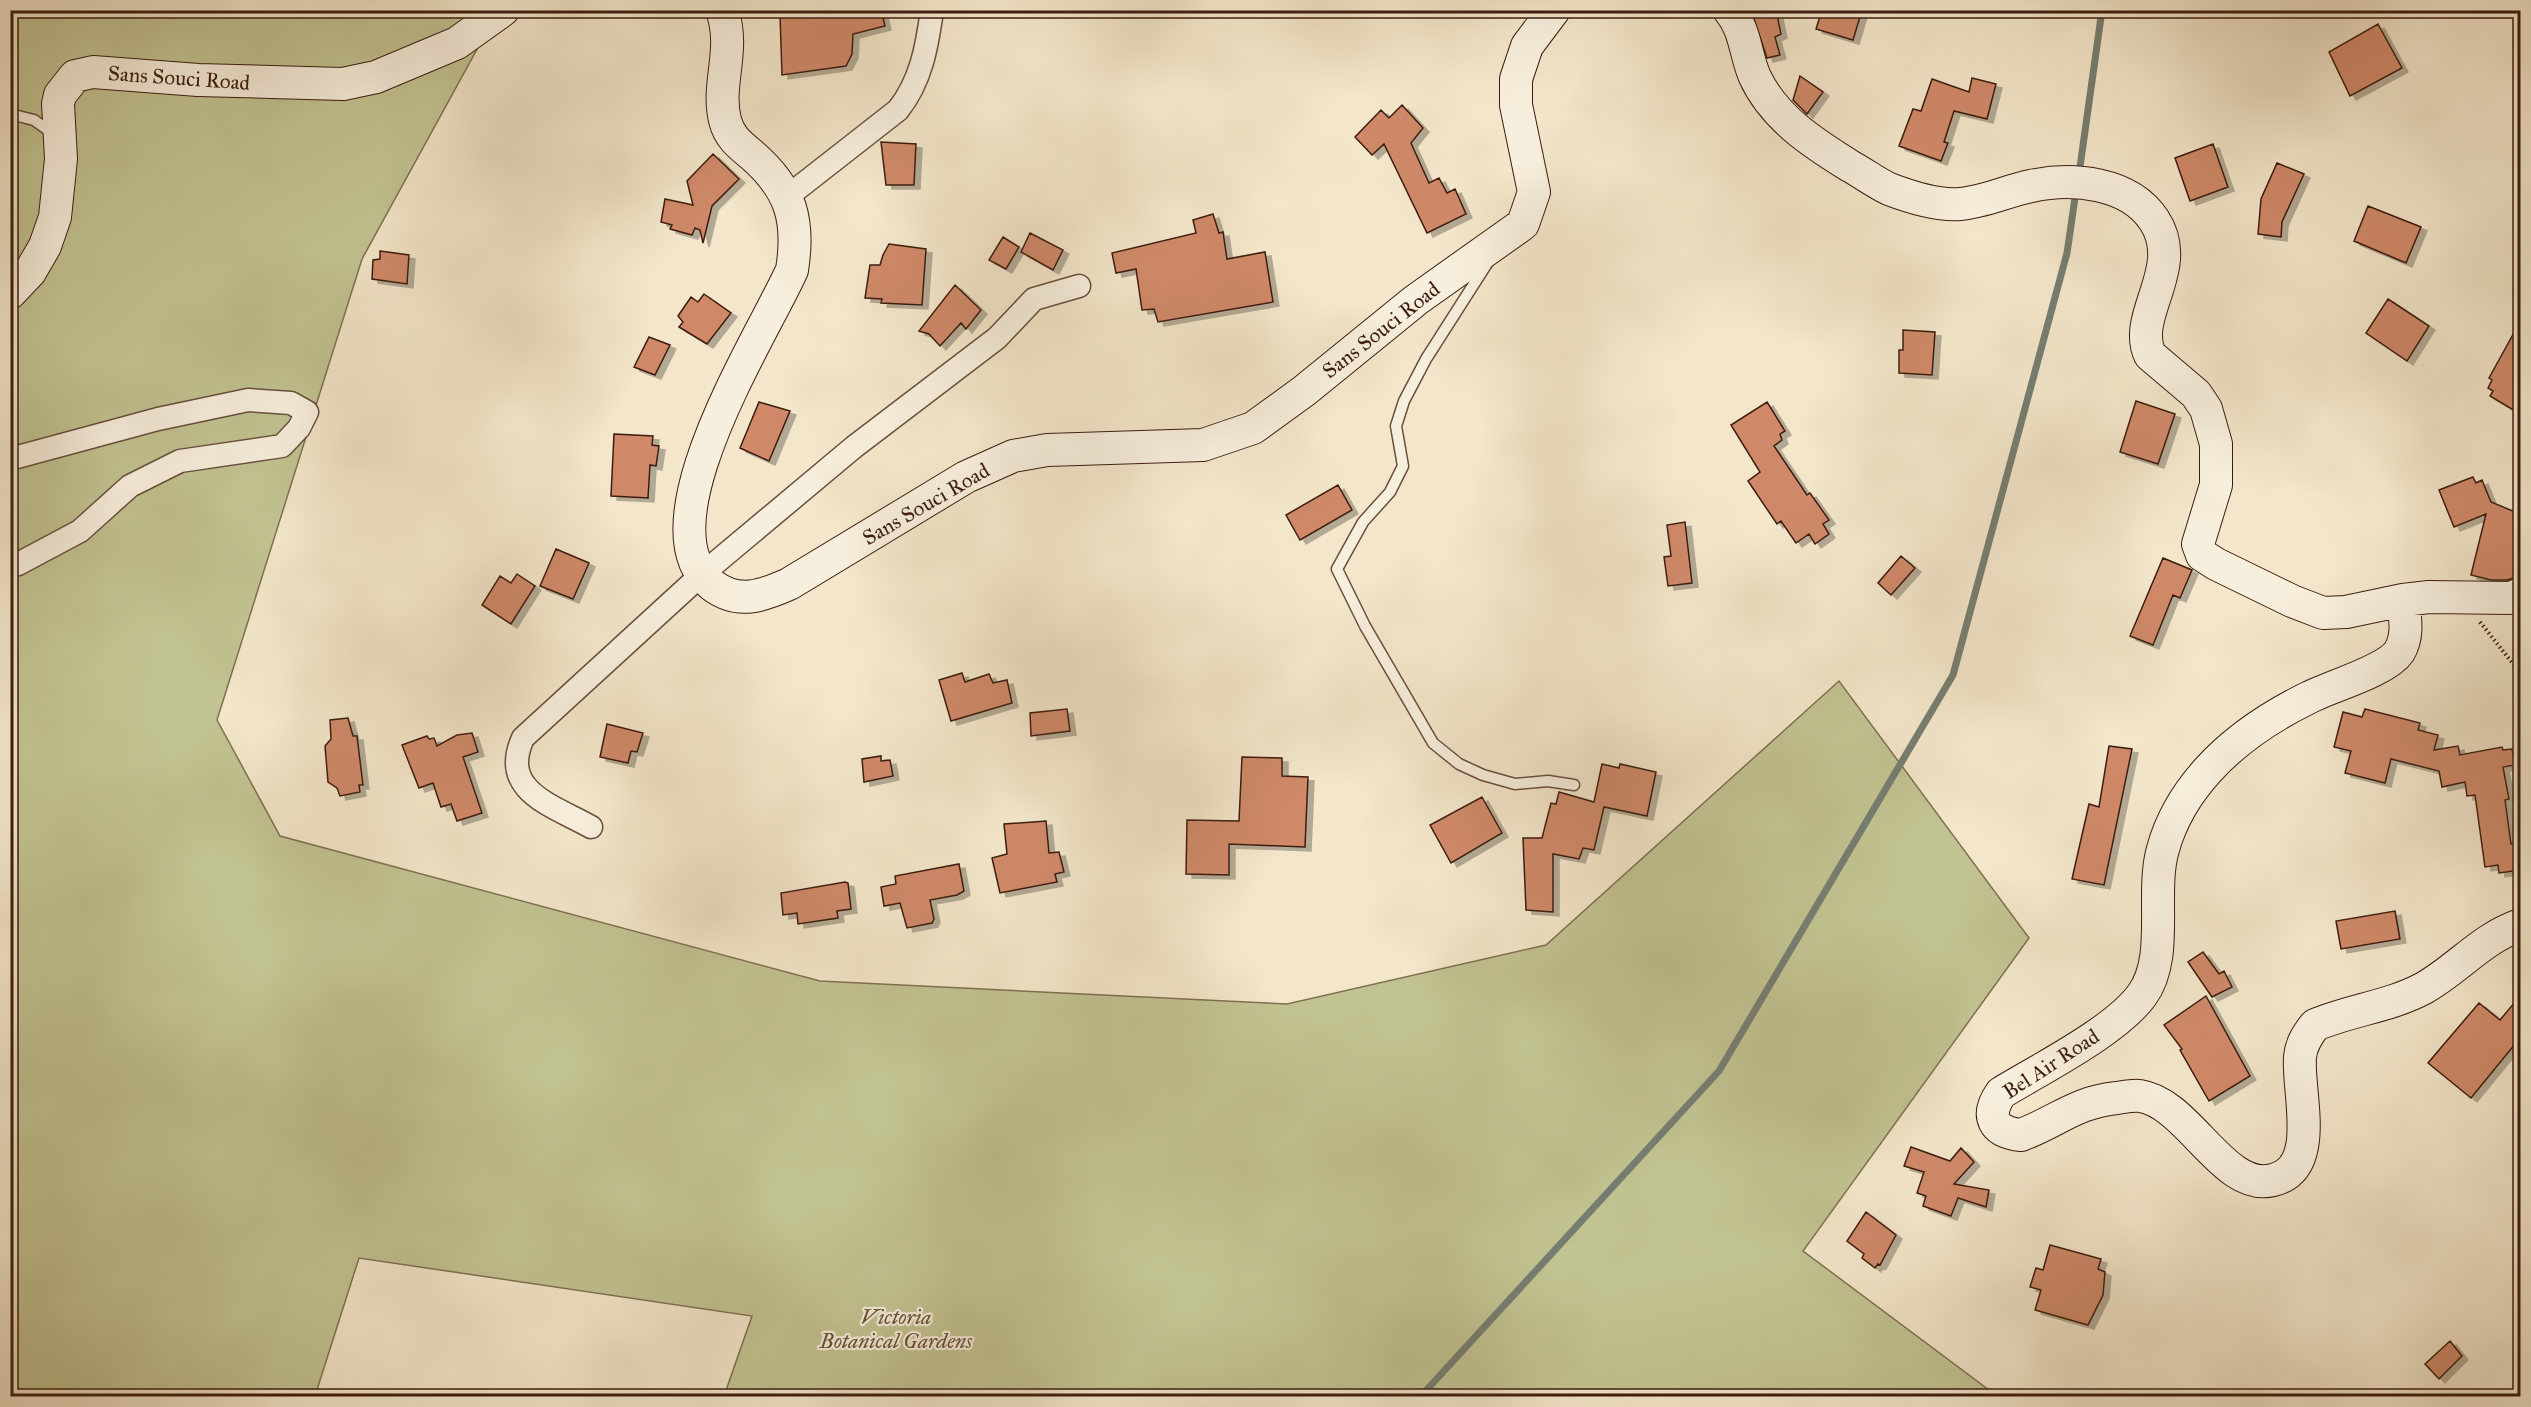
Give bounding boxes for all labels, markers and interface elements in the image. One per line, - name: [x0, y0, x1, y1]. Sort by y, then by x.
- street label: Sans Souci Road: [107, 60, 251, 96]
- street label: Sans Souci Road: [1317, 276, 1445, 384]
- street label: Sans Souci Road: [858, 457, 995, 551]
- street label: Bel Air Road: [1998, 1023, 2105, 1105]
- park label: Victoria Botanical Gardens: [819, 1304, 973, 1354]

